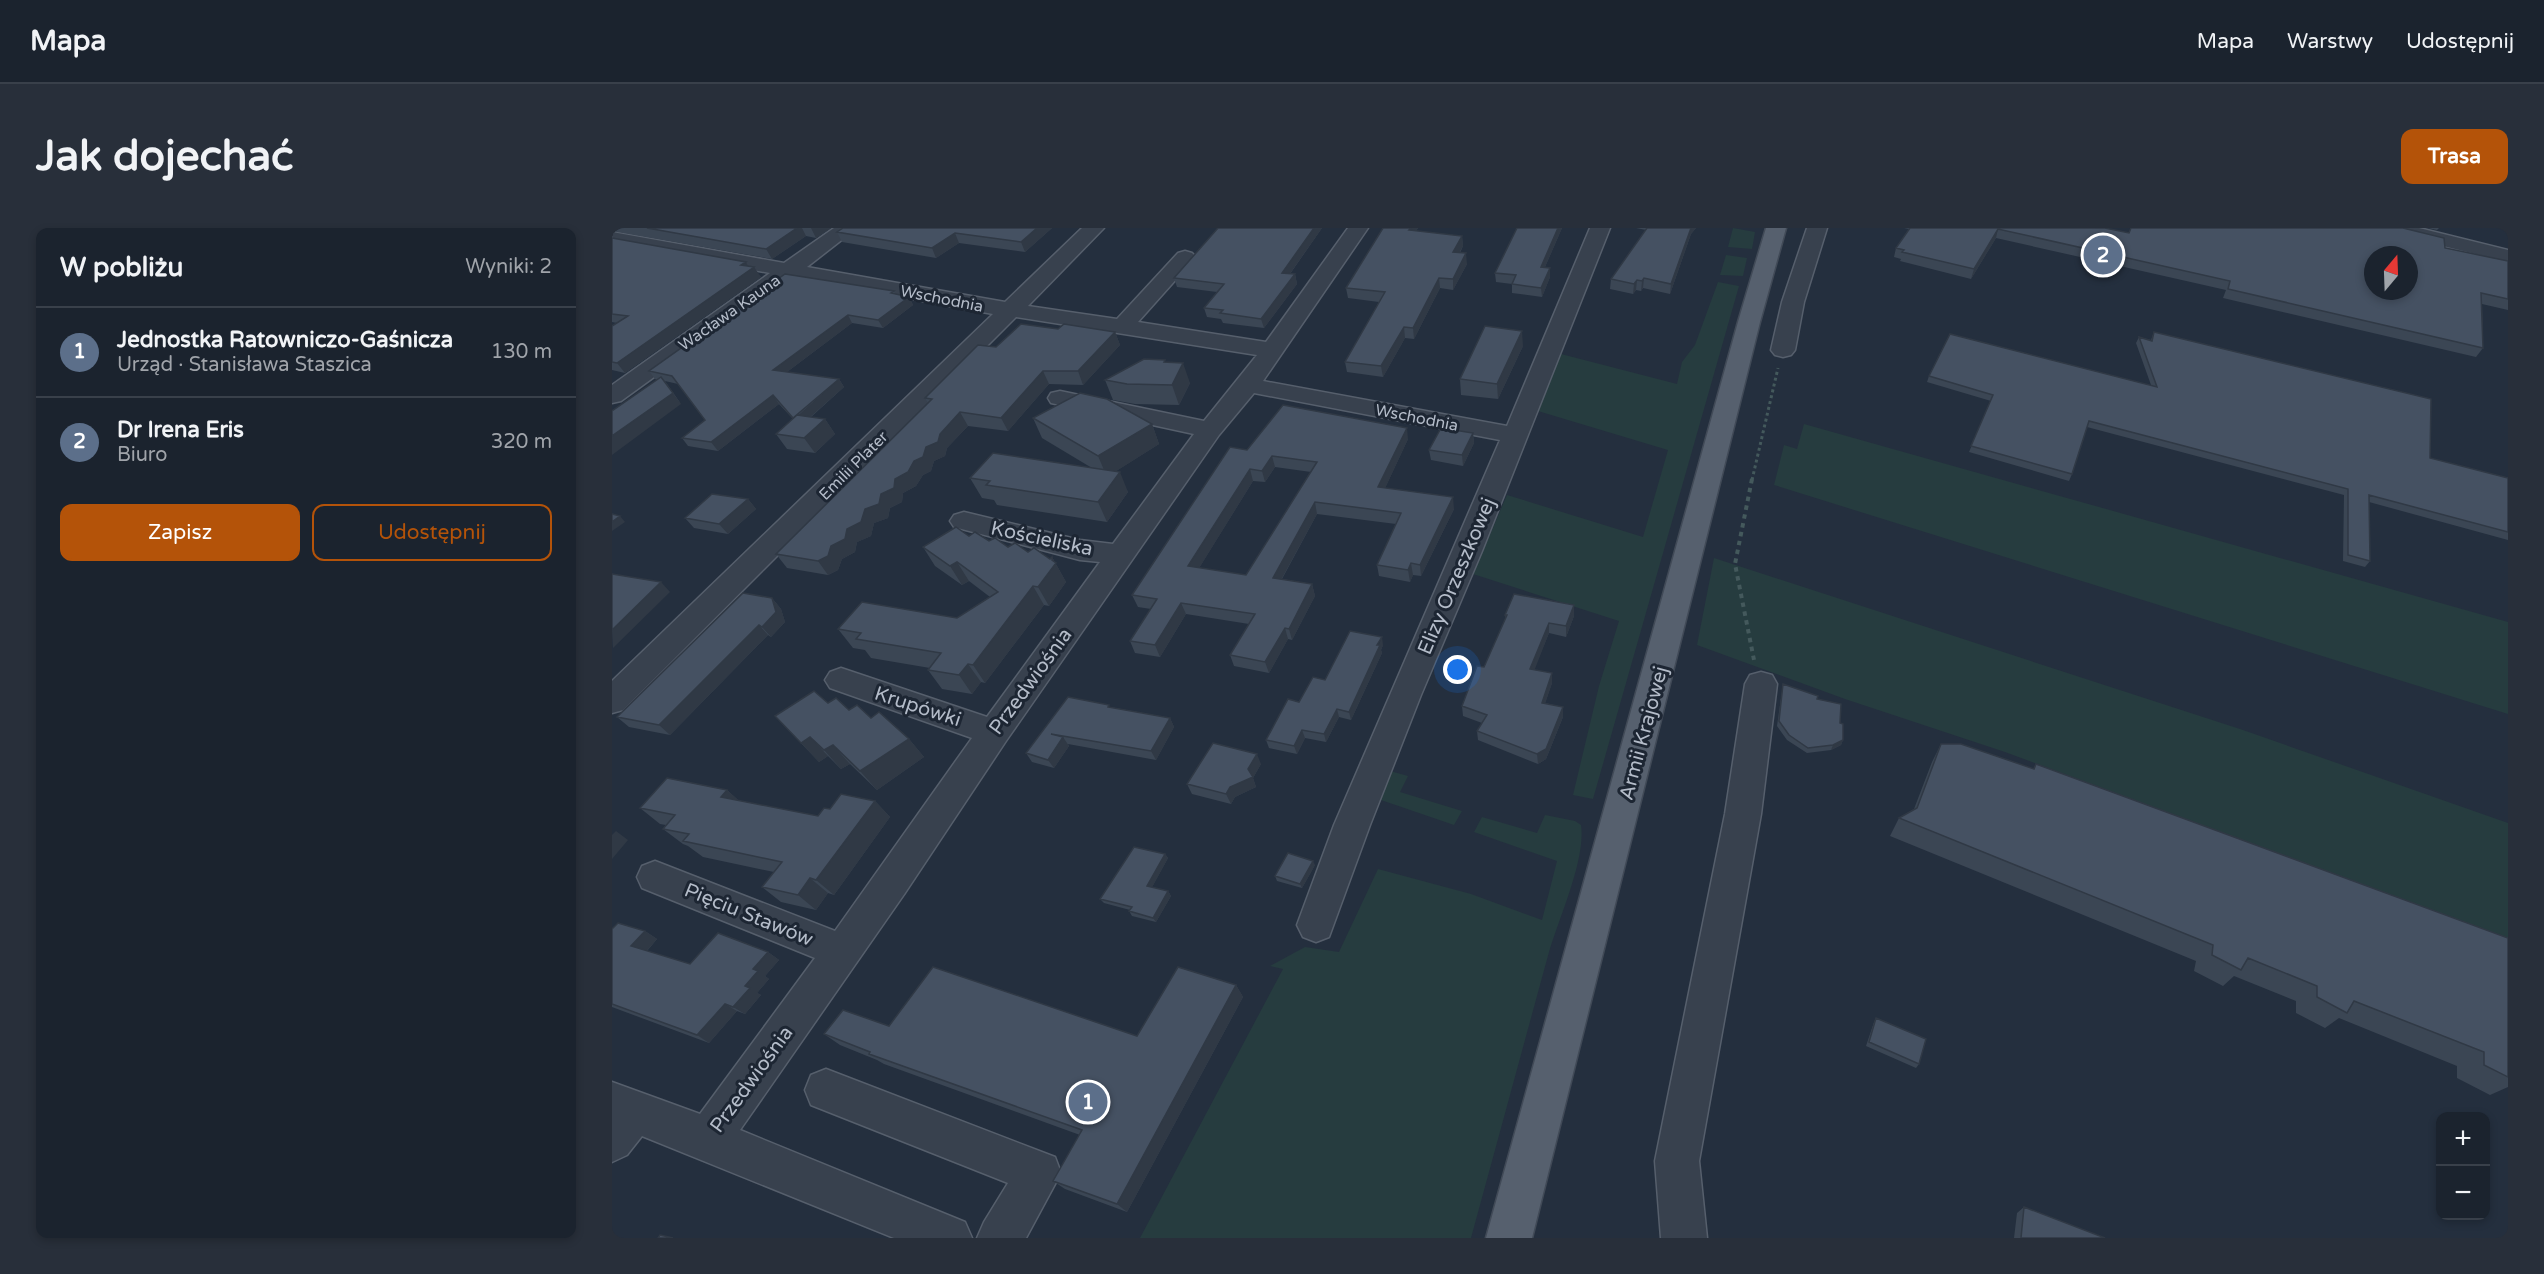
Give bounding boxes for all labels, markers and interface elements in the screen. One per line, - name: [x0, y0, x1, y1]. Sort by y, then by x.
- text: Mapa: [30, 24, 106, 58]
- text: Mapa: [2197, 29, 2254, 54]
- text: Warstwy: [2287, 29, 2373, 54]
- text: Udostępnij: [2406, 29, 2514, 54]
- button: Trasa: [2401, 129, 2508, 184]
- text: Jak dojechać: [36, 131, 293, 182]
- pin: 2: [2084, 232, 2122, 278]
- north arrow: [2364, 246, 2418, 300]
- text: W pobliżu: [60, 252, 183, 283]
- text: Wyniki: 2: [465, 255, 552, 279]
- street label: Wacława Kauna: [675, 270, 784, 355]
- street label: Wschodnia: [899, 281, 985, 317]
- text: Jednostka Ratowniczo-Gaśnicza: [117, 327, 453, 353]
- text: 1: [73, 340, 86, 364]
- text: 130 m: [491, 340, 552, 364]
- text: Urząd · Stanisława Staszica: [117, 353, 372, 377]
- street label: Wschodnia: [1374, 400, 1460, 436]
- text: Dr Irena Eris: [117, 417, 244, 443]
- street label: Emilii Plater: [815, 426, 893, 504]
- text: 2: [73, 430, 86, 454]
- text: 320 m: [491, 430, 552, 454]
- text: Biuro: [117, 443, 167, 467]
- street label: Elizy Orzeszkowej: [1413, 494, 1501, 658]
- button: Zapisz: [60, 504, 300, 561]
- button: Udostępnij: [312, 504, 552, 561]
- street label: Kościeliska: [989, 516, 1095, 561]
- street label: Przedwiośnia: [984, 624, 1077, 740]
- your location: [1443, 655, 1472, 684]
- street label: Armii Krajowej: [1615, 664, 1673, 803]
- street label: Krupówki: [871, 682, 964, 732]
- street label: Pięciu Stawów: [681, 878, 817, 952]
- street label: Przedwiośnia: [705, 1022, 798, 1138]
- pin: 1: [1068, 1080, 1108, 1124]
- map controls: [2436, 1112, 2490, 1220]
- button: +: [2436, 1112, 2490, 1166]
- button: −: [2436, 1166, 2490, 1220]

